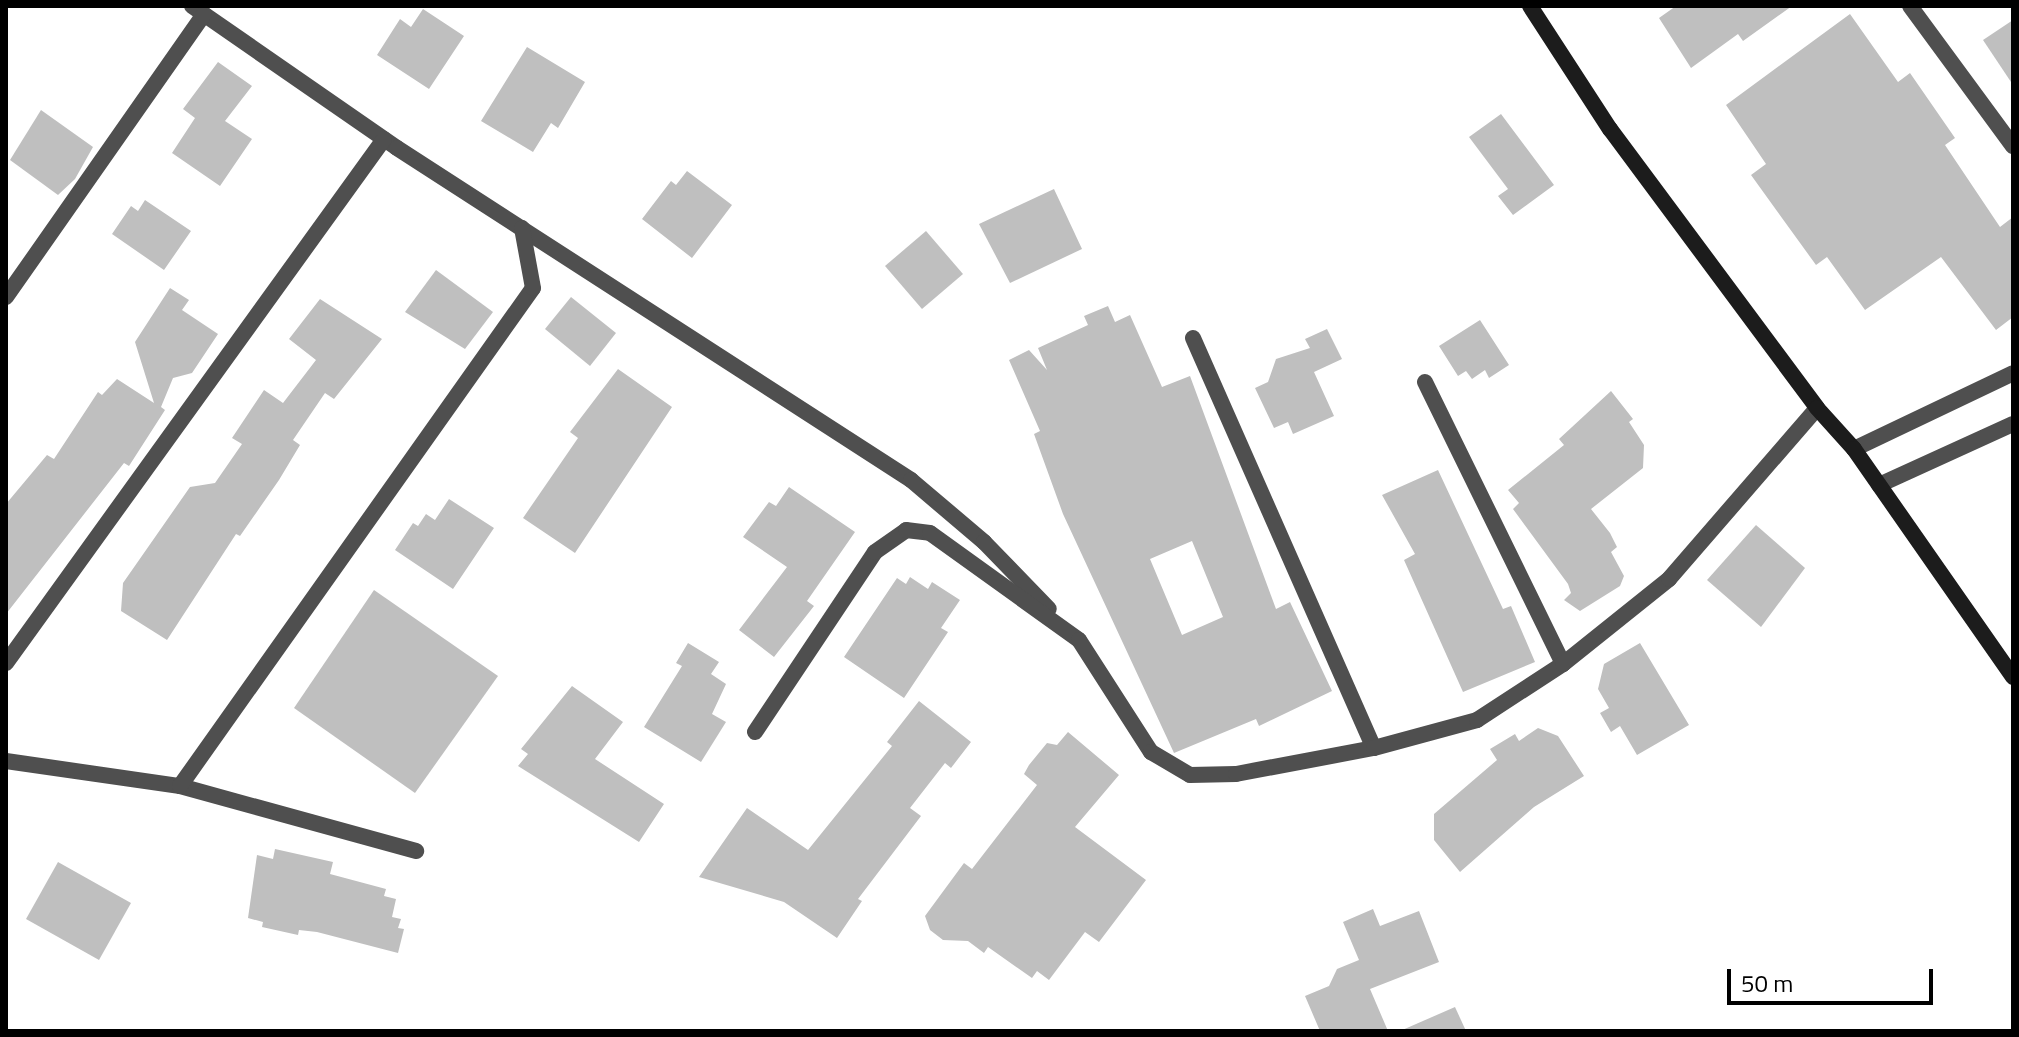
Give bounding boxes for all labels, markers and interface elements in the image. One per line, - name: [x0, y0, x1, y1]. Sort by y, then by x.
- scale bar: [1731, 953, 1937, 1003]
- text: 50 m: [1741, 965, 1793, 1001]

